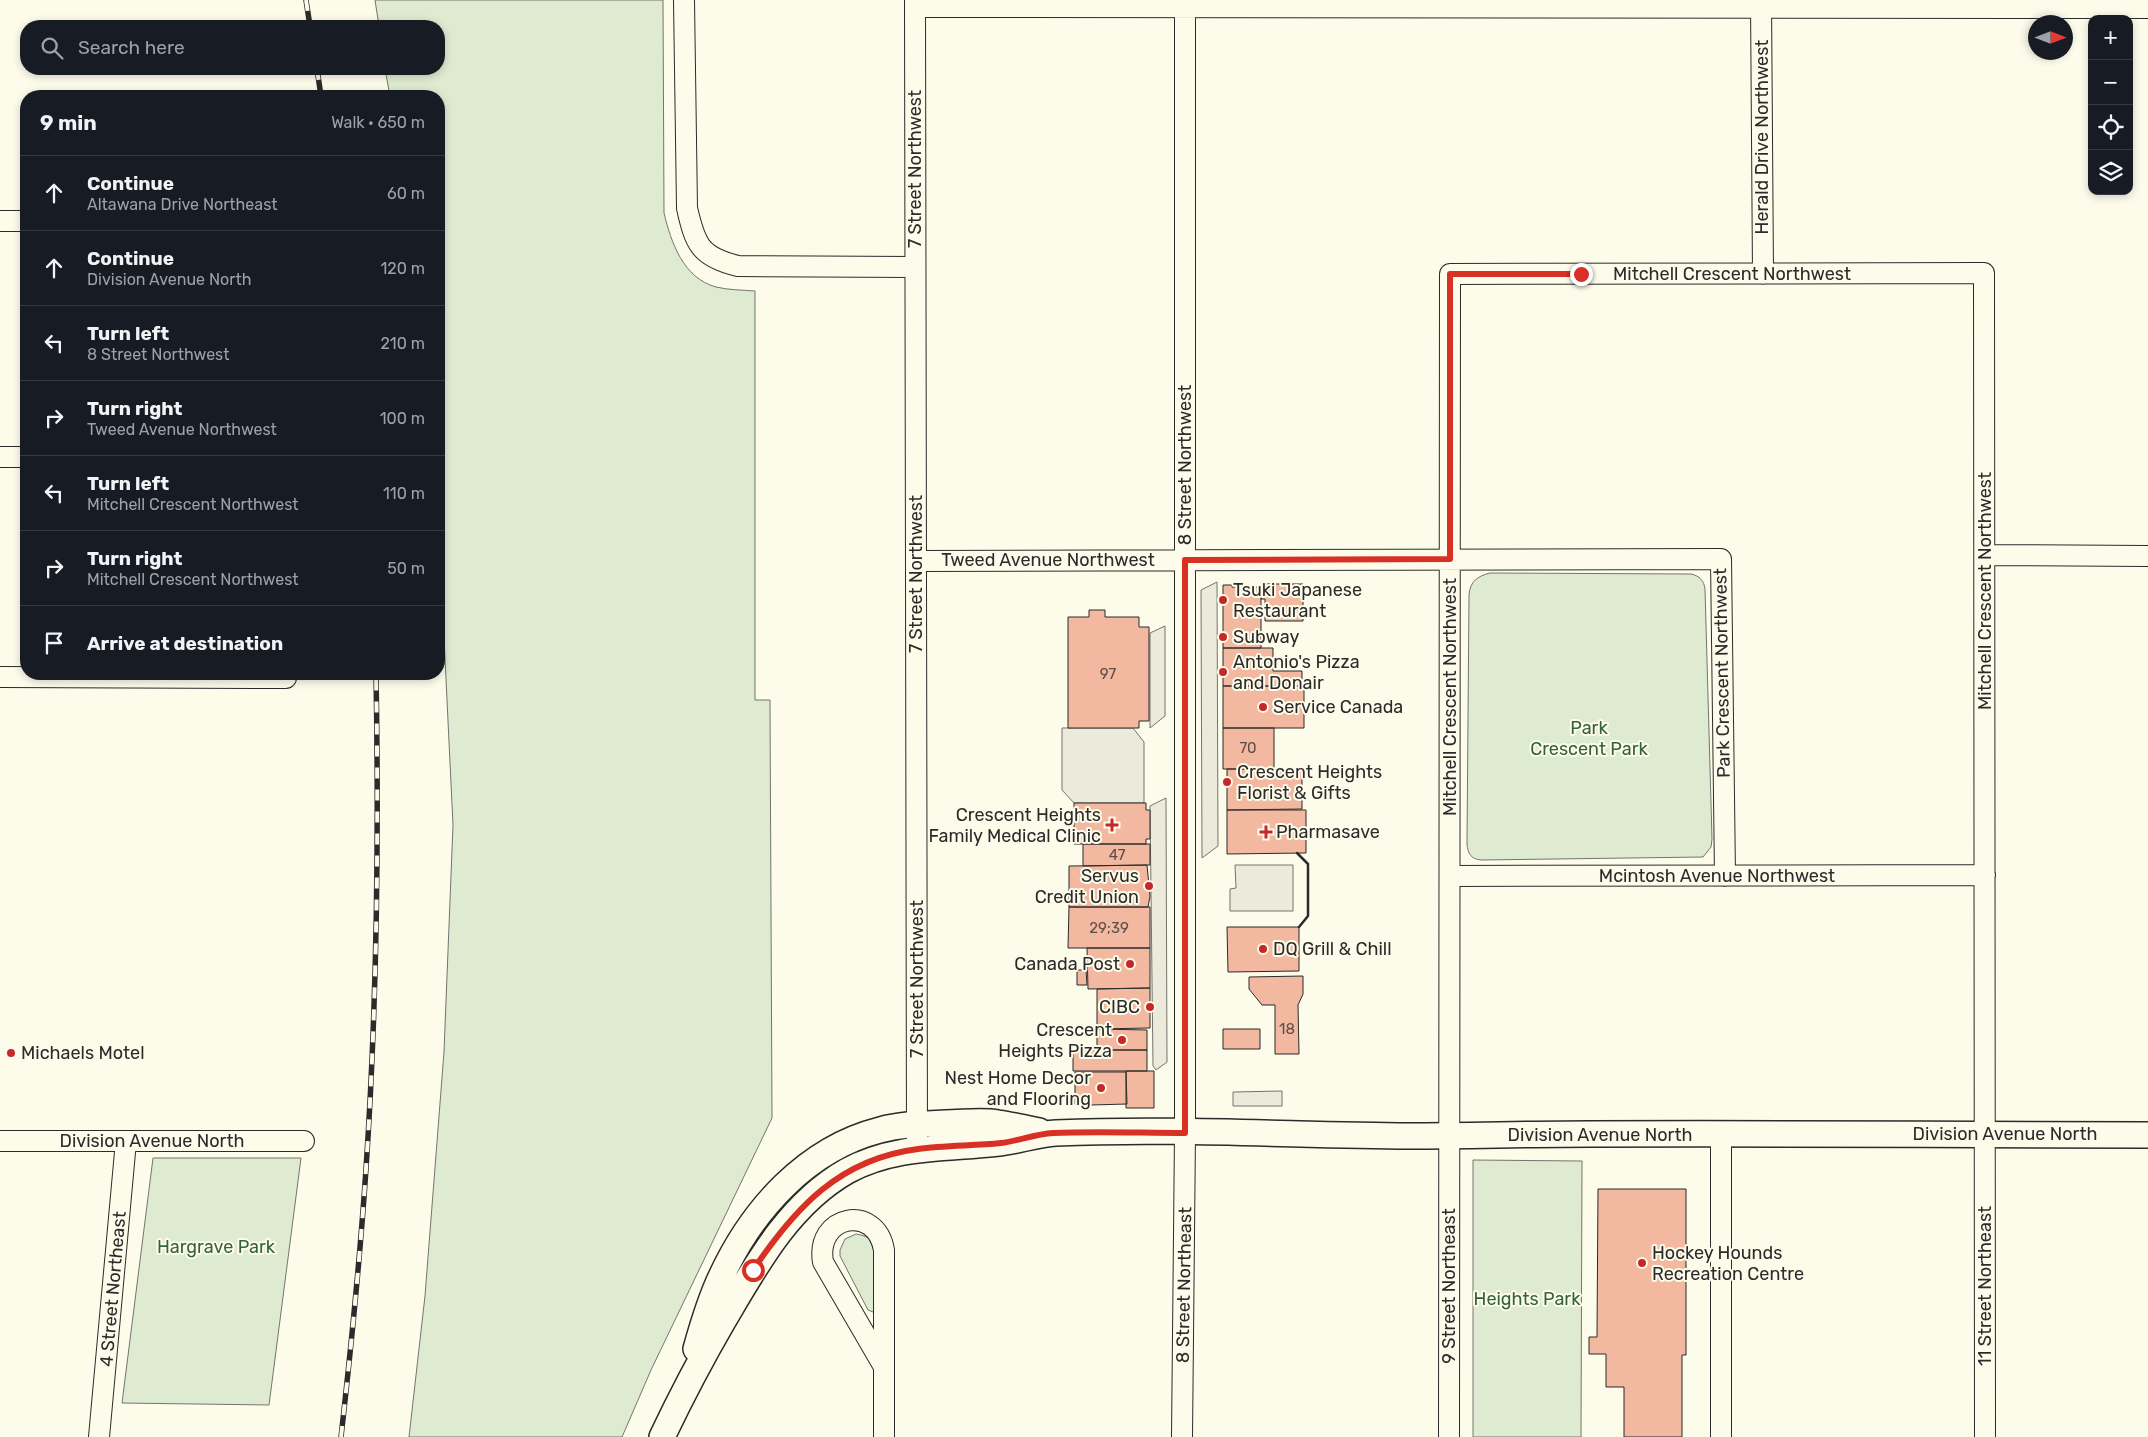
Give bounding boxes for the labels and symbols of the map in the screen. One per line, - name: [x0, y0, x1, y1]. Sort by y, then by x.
- north arrow: [2028, 15, 2073, 60]
- street label: Herald Drive Northwest: [1751, 40, 1773, 234]
- street label: 7 Street Northwest: [904, 90, 926, 248]
- route end: [1570, 263, 1593, 286]
- street label: Mitchell Crescent Northwest: [1613, 263, 1851, 285]
- street label: 8 Street Northwest: [1174, 385, 1196, 545]
- street label: Mitchell Crescent Northwest: [1974, 472, 1996, 710]
- street label: 7 Street Northwest: [905, 495, 927, 653]
- street label: Tweed Avenue Northwest: [941, 549, 1155, 571]
- street label: Park Crescent Northwest: [1709, 568, 1735, 778]
- street label: Mitchell Crescent Northwest: [1439, 578, 1461, 816]
- place label: Tsuki Japanese Restaurant: [1233, 579, 1362, 622]
- marker: Tsuki Japanese Restaurant: [1217, 594, 1229, 606]
- place label: Subway: [1233, 626, 1299, 648]
- marker: Subway: [1217, 631, 1229, 643]
- place label: Antonio's Pizza and Donair: [1233, 651, 1360, 694]
- house number: 97: [1100, 665, 1117, 683]
- marker: Antonio's Pizza and Donair: [1217, 666, 1229, 678]
- place label: Service Canada: [1273, 696, 1403, 718]
- marker: Service Canada: [1257, 701, 1269, 713]
- park label: Park Crescent Park: [1530, 717, 1649, 760]
- house number: 70: [1239, 739, 1257, 757]
- place label: Crescent Heights Florist & Gifts: [1237, 761, 1382, 804]
- marker: Crescent Heights Florist & Gifts: [1221, 776, 1233, 788]
- place label: Crescent Heights Family Medical Clinic: [928, 804, 1101, 847]
- marker: Crescent Heights Family Medical Clinic: [1105, 818, 1119, 832]
- place label: Pharmasave: [1276, 821, 1380, 843]
- marker: Pharmasave: [1260, 826, 1272, 838]
- house number: 47: [1109, 846, 1126, 864]
- place label: Servus Credit Union: [1035, 865, 1139, 908]
- street label: Mcintosh Avenue Northwest: [1599, 865, 1835, 887]
- marker: Servus Credit Union: [1143, 880, 1155, 892]
- street label: 7 Street Northwest: [906, 900, 928, 1058]
- house number: 29;39: [1089, 919, 1129, 937]
- place label: DQ Grill & Chill: [1273, 938, 1392, 960]
- marker: DQ Grill & Chill: [1257, 943, 1269, 955]
- place label: Canada Post: [1014, 953, 1120, 975]
- marker: Canada Post: [1124, 958, 1136, 970]
- place label: CIBC: [1099, 996, 1140, 1018]
- marker: CIBC: [1144, 1001, 1156, 1013]
- place label: Crescent Heights Pizza: [998, 1019, 1112, 1062]
- house number: 18: [1279, 1020, 1295, 1038]
- marker: Crescent Heights Pizza: [1116, 1034, 1128, 1046]
- place label: Michaels Motel: [21, 1042, 145, 1064]
- marker: Michaels Motel: [5, 1047, 17, 1059]
- place label: Nest Home Decor and Flooring: [945, 1067, 1091, 1110]
- marker: Nest Home Decor and Flooring: [1095, 1082, 1107, 1094]
- street label: Division Avenue North: [1913, 1123, 2097, 1145]
- street label: Division Avenue North: [1508, 1124, 1692, 1146]
- street label: Division Avenue North: [60, 1130, 244, 1152]
- street label: 11 Street Northeast: [1974, 1206, 1996, 1366]
- street label: 8 Street Northeast: [1172, 1207, 1196, 1363]
- street label: 9 Street Northeast: [1438, 1208, 1460, 1364]
- street label: 4 Street Northeast: [95, 1210, 131, 1368]
- park label: Hargrave Park: [157, 1236, 276, 1258]
- place label: Hockey Hounds Recreation Centre: [1652, 1242, 1804, 1285]
- marker: Hockey Hounds Recreation Centre: [1636, 1257, 1648, 1269]
- route start: [742, 1259, 765, 1282]
- park label: Heights Park: [1474, 1288, 1581, 1310]

